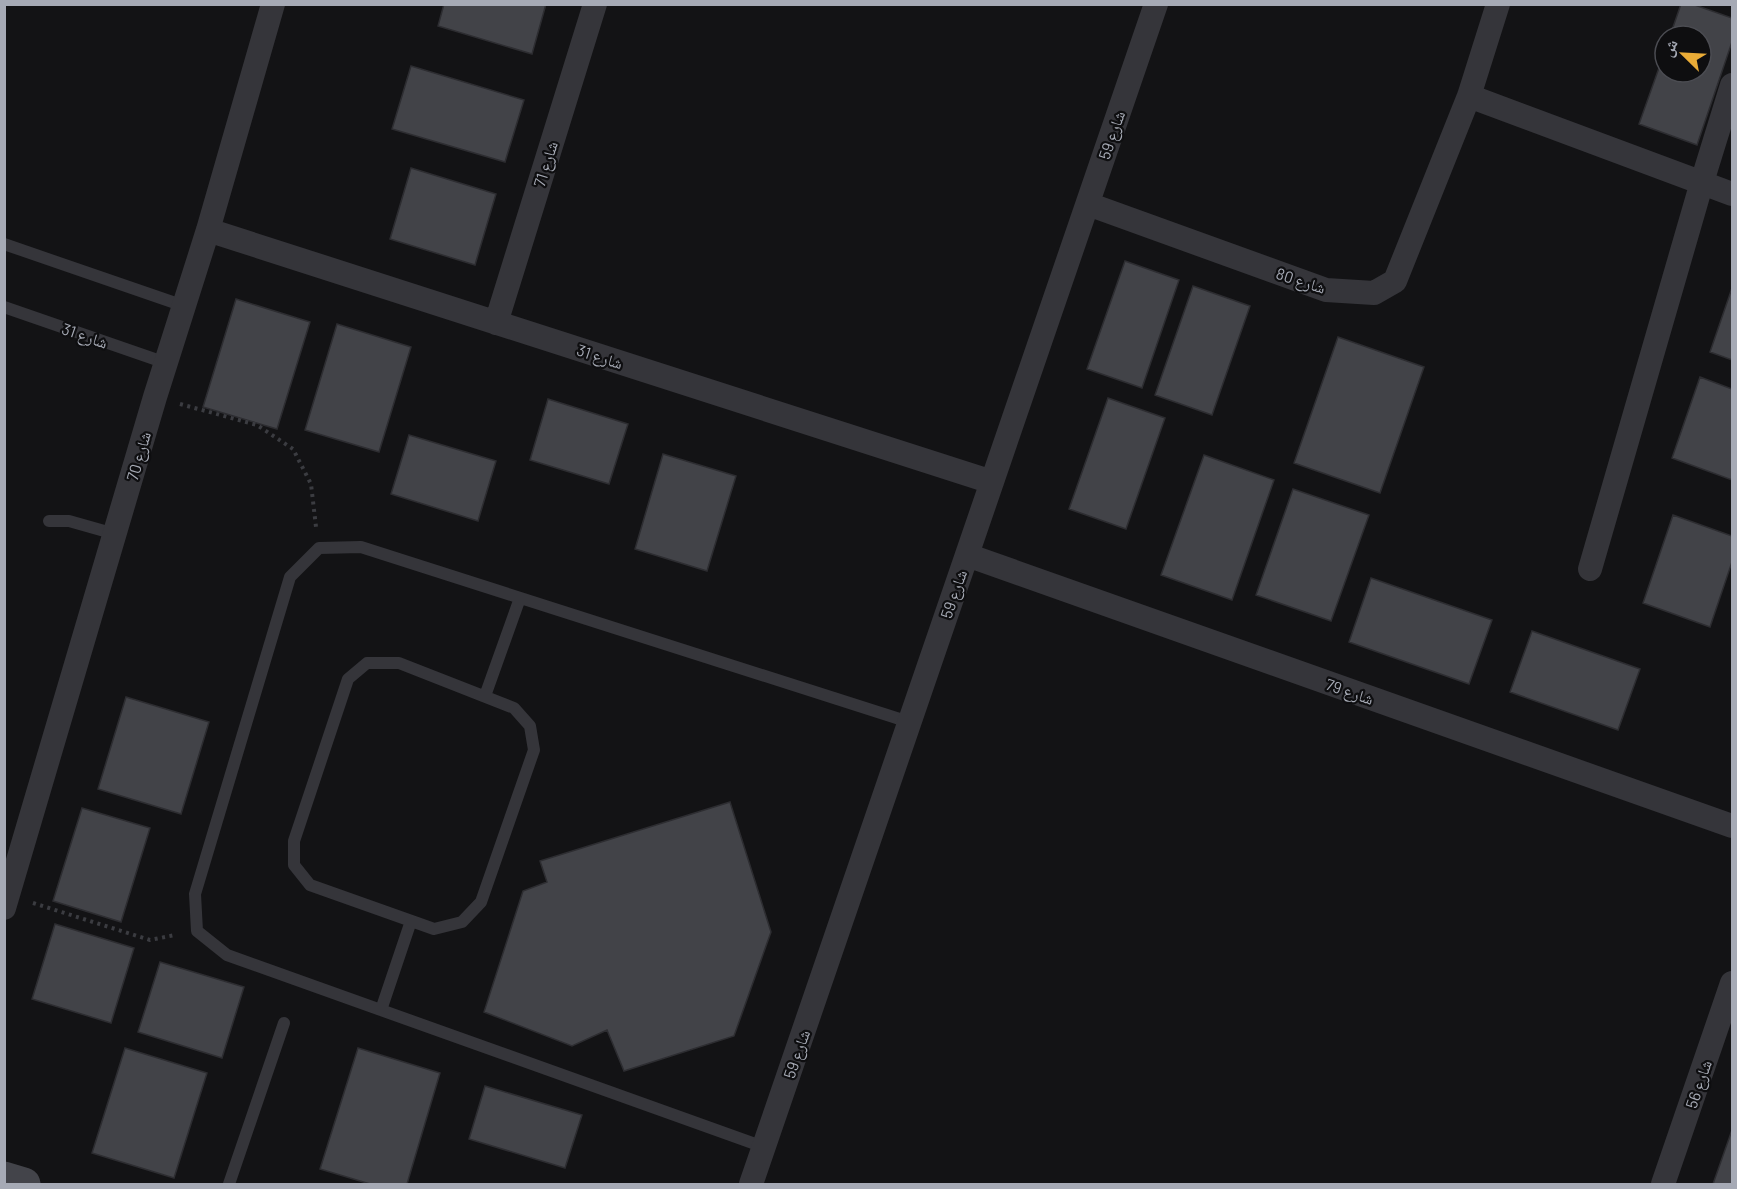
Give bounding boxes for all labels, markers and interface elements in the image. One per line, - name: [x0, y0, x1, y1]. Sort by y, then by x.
- north arrow: [1653, 24, 1713, 84]
- text: ش: [1657, 36, 1682, 60]
- street label: شارع 59: [1094, 108, 1130, 162]
- street label: شارع 71: [529, 139, 563, 190]
- street label: شارع 80: [1273, 263, 1328, 299]
- street label: شارع 31: [59, 318, 110, 354]
- street label: شارع 31: [574, 340, 625, 374]
- street label: شارع 70: [122, 429, 156, 483]
- street label: شارع 59: [936, 567, 972, 621]
- street label: شارع 79: [1323, 674, 1377, 710]
- street label: شارع 59: [779, 1027, 815, 1081]
- street label: شارع 56: [1681, 1057, 1717, 1111]

